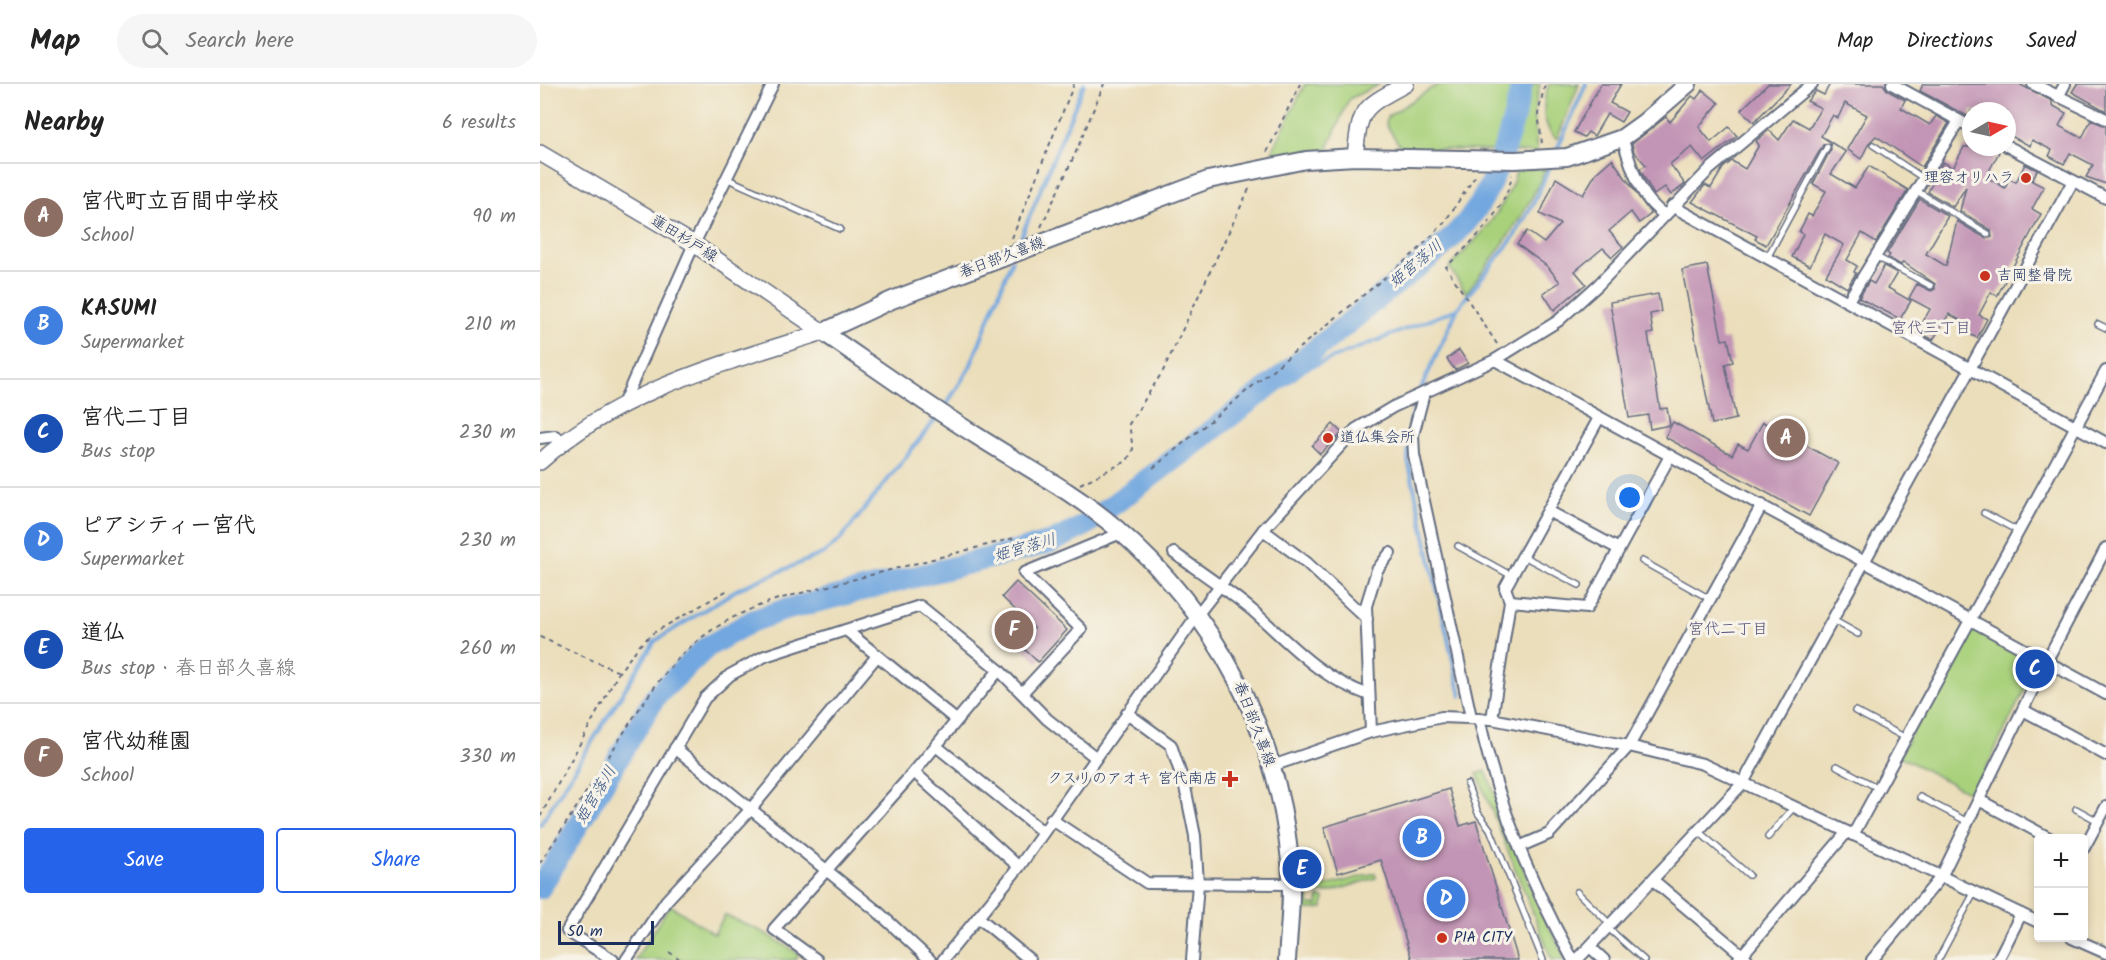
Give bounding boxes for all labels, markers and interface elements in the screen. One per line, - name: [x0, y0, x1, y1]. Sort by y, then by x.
- search box: [117, 14, 537, 68]
- text: Map: [30, 19, 81, 64]
- text: Search here: [186, 24, 294, 59]
- icon: search: [138, 25, 171, 58]
- text: Map: [1837, 25, 1873, 58]
- text: Directions: [1906, 25, 1993, 58]
- text: Saved: [2026, 25, 2076, 58]
- text: Nearby: [24, 102, 104, 144]
- north arrow: [1962, 102, 2016, 156]
- text: 6 results: [442, 107, 516, 139]
- place label: 理容オリハラ: [1924, 166, 2014, 190]
- marker: 理容オリハラ: [2019, 171, 2033, 185]
- text: 宮代町立百間中学校: [81, 185, 279, 220]
- text: A: [37, 201, 50, 233]
- text: 90 m: [472, 201, 516, 233]
- street label: 蓮田杉戸線: [646, 209, 722, 269]
- text: School: [81, 220, 134, 252]
- street label: 春日部久喜線: [956, 231, 1048, 285]
- water label: 姫宮落川: [1383, 234, 1449, 294]
- place label: 吉岡整骨院: [1997, 264, 2072, 288]
- marker: 吉岡整骨院: [1978, 269, 1992, 283]
- text: KASUMI: [81, 292, 157, 327]
- text: B: [37, 309, 50, 341]
- text: 210 m: [464, 309, 516, 341]
- district label: 宮代三丁目: [1891, 316, 1971, 341]
- text: Supermarket: [81, 327, 184, 359]
- text: 宮代二丁目: [81, 401, 191, 436]
- pin: A: [1766, 416, 1806, 460]
- text: C: [37, 417, 50, 449]
- text: 230 m: [459, 417, 516, 449]
- place label: 道仏集会所: [1340, 426, 1415, 450]
- marker: 道仏集会所: [1321, 431, 1335, 445]
- text: Bus stop: [81, 436, 155, 468]
- your location: [1615, 483, 1644, 512]
- text: ピアシティー宮代: [81, 509, 256, 544]
- text: D: [37, 525, 50, 557]
- text: 230 m: [459, 525, 516, 557]
- water label: 姫宮落川: [991, 527, 1059, 569]
- text: Supermarket: [81, 544, 184, 576]
- pin: F: [994, 608, 1034, 652]
- text: 道仏: [81, 616, 125, 651]
- district label: 宮代二丁目: [1688, 617, 1768, 642]
- text: E: [38, 633, 49, 665]
- text: 260 m: [459, 633, 516, 665]
- pin: C: [2016, 646, 2054, 692]
- text: Bus stop · 春日部久喜線: [81, 653, 296, 685]
- street label: 春日部久喜線: [1227, 678, 1281, 770]
- text: 宮代幼稚園: [81, 725, 191, 760]
- text: F: [38, 741, 49, 773]
- text: 330 m: [459, 741, 516, 773]
- text: School: [81, 760, 134, 792]
- water label: 姫宮落川: [569, 761, 623, 829]
- place label: クスリのアオキ 宮代南店: [1047, 767, 1218, 791]
- marker: クスリのアオキ 宮代南店: [1223, 772, 1237, 786]
- pin: B: [1402, 816, 1442, 861]
- button: Save: [24, 828, 264, 893]
- button: Share: [276, 828, 516, 893]
- map controls: [2034, 834, 2088, 942]
- button: +: [2034, 834, 2088, 888]
- pin: E: [1282, 846, 1322, 892]
- pin: D: [1426, 876, 1466, 922]
- button: −: [2034, 888, 2088, 942]
- scale bar: [558, 918, 654, 946]
- text: 50 m: [567, 919, 603, 944]
- place label: PIA CITY: [1454, 926, 1514, 950]
- marker: PIA CITY: [1435, 931, 1449, 945]

